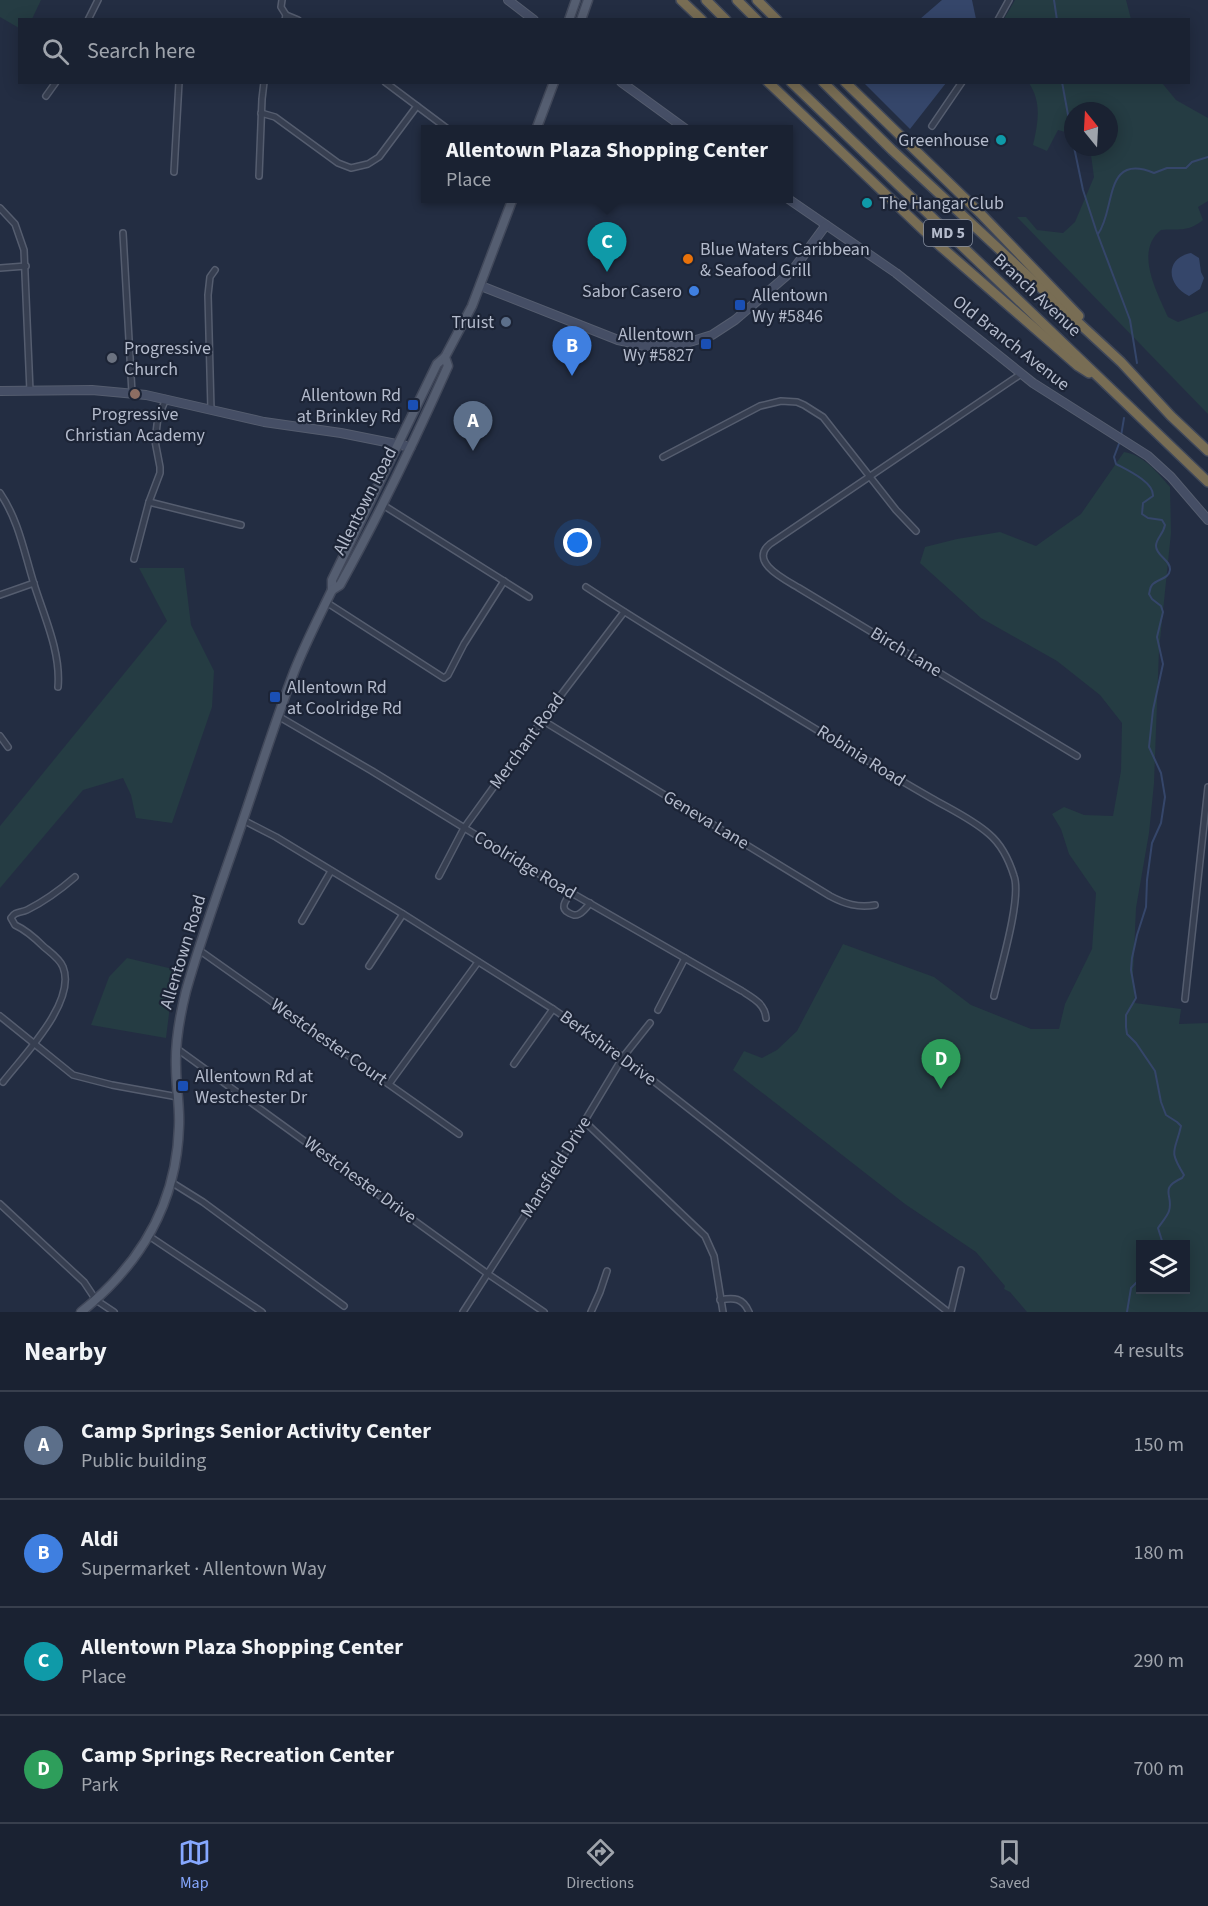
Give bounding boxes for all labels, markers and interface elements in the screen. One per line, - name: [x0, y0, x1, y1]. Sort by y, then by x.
- search box: [18, 18, 1190, 84]
- icon: search: [39, 35, 72, 68]
- text: Search here: [87, 35, 195, 67]
- north arrow: [1064, 102, 1118, 156]
- popup: [421, 125, 793, 203]
- place label: Greenhouse: [898, 128, 989, 153]
- marker: Greenhouse: [994, 133, 1008, 147]
- text: Allentown Plaza Shopping Center: [446, 134, 768, 166]
- text: Place: [446, 166, 491, 194]
- place label: The Hangar Club: [879, 191, 1004, 216]
- marker: The Hangar Club: [860, 196, 874, 210]
- road number: MD 5: [924, 220, 972, 246]
- pin: C: [588, 222, 626, 272]
- place label: Blue Waters Caribbean & Seafood Grill: [700, 237, 870, 283]
- street label: Branch Avenue: [987, 248, 1087, 343]
- marker: Blue Waters Caribbean & Seafood Grill: [681, 252, 695, 266]
- place label: Sabor Casero: [582, 279, 682, 304]
- place label: Allentown Wy #5846: [752, 283, 828, 329]
- marker: Sabor Casero: [687, 284, 701, 298]
- street label: Old Branch Avenue: [947, 289, 1075, 397]
- marker: Allentown Wy #5846: [733, 298, 747, 312]
- place label: Truist: [451, 310, 494, 335]
- marker: Truist: [499, 315, 513, 329]
- place label: Allentown Wy #5827: [618, 322, 694, 368]
- pin: B: [552, 326, 592, 376]
- place label: Progressive Church: [124, 336, 211, 382]
- marker: Allentown Wy #5827: [699, 337, 713, 351]
- marker: Progressive Church: [105, 351, 119, 365]
- place label: Allentown Rd at Brinkley Rd: [297, 383, 401, 429]
- marker: Progressive Christian Academy: [128, 387, 142, 401]
- marker: Allentown Rd at Brinkley Rd: [406, 398, 420, 412]
- place label: Progressive Christian Academy: [65, 402, 206, 448]
- pin: A: [454, 402, 492, 451]
- street label: Allentown Road: [327, 443, 403, 559]
- your location: [563, 528, 592, 557]
- street label: Birch Lane: [866, 621, 946, 683]
- place label: Allentown Rd at Coolridge Rd: [287, 675, 402, 721]
- street label: Merchant Road: [484, 688, 570, 794]
- marker: Allentown Rd at Coolridge Rd: [268, 690, 282, 704]
- street label: Robinia Road: [812, 719, 910, 793]
- street label: Geneva Lane: [658, 785, 754, 856]
- street label: Coolridge Road: [469, 825, 581, 905]
- street label: Allentown Road: [154, 892, 212, 1012]
- street label: Westchester Court: [266, 992, 392, 1092]
- street label: Berkshire Drive: [555, 1004, 662, 1092]
- pin: D: [922, 1040, 960, 1089]
- place label: Allentown Rd at Westchester Dr: [195, 1064, 313, 1110]
- marker: Allentown Rd at Westchester Dr: [176, 1079, 190, 1093]
- street label: Mansfield Drive: [515, 1111, 597, 1223]
- street label: Westchester Drive: [299, 1131, 422, 1229]
- map controls: [1136, 1240, 1190, 1294]
- button: layers: [1136, 1240, 1190, 1294]
- text: Nearby: [24, 1333, 107, 1370]
- text: 4 results: [1114, 1337, 1184, 1365]
- text: Camp Springs Senior Activity Center: [81, 1415, 431, 1447]
- text: A: [38, 1431, 49, 1459]
- text: 150 m: [1134, 1431, 1184, 1459]
- text: Public building: [81, 1447, 206, 1475]
- text: Aldi: [81, 1523, 119, 1555]
- text: B: [37, 1539, 50, 1567]
- text: 180 m: [1134, 1539, 1184, 1567]
- text: Supermarket · Allentown Way: [81, 1555, 326, 1583]
- text: Allentown Plaza Shopping Center: [81, 1631, 403, 1663]
- text: C: [38, 1647, 49, 1675]
- text: 290 m: [1134, 1647, 1184, 1675]
- text: Place: [81, 1663, 126, 1691]
- text: Camp Springs Recreation Center: [81, 1739, 394, 1771]
- text: D: [37, 1755, 50, 1783]
- text: 700 m: [1134, 1755, 1184, 1783]
- text: Park: [81, 1771, 118, 1799]
- tab: Map: [178, 1836, 211, 1894]
- tab: Directions: [566, 1836, 634, 1894]
- tab: Saved: [989, 1836, 1030, 1894]

